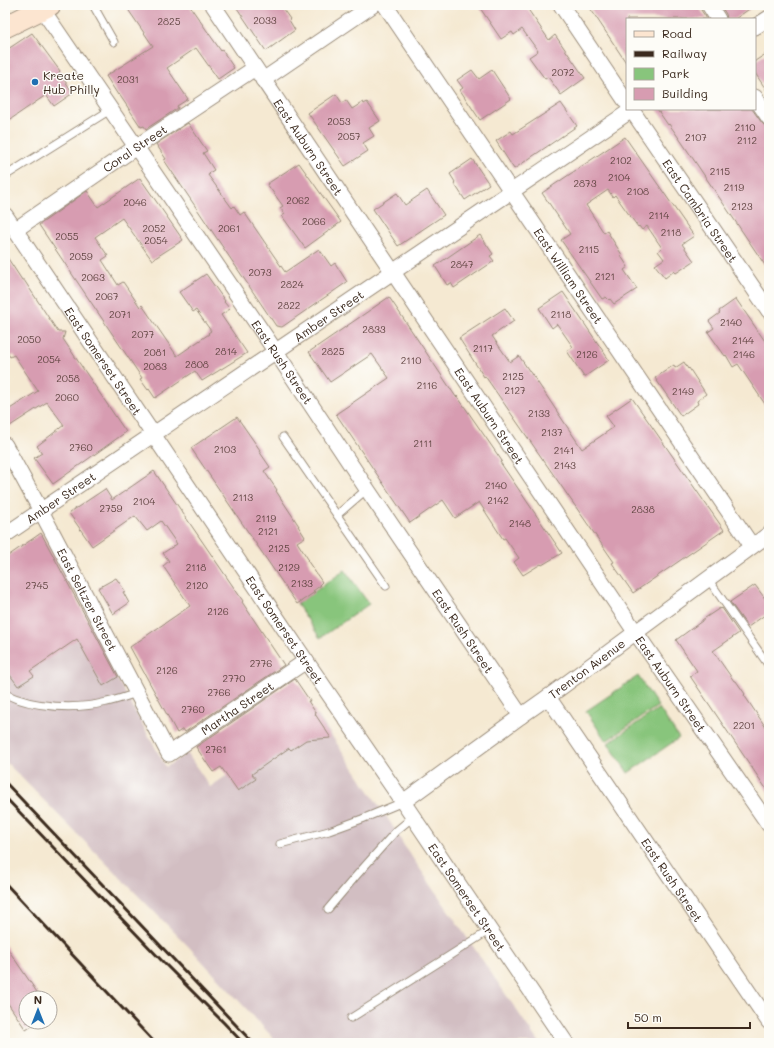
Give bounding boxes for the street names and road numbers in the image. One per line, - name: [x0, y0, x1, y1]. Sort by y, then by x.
- street label: East Auburn Street: [270, 95, 347, 198]
- street label: Coral Street: [99, 121, 170, 176]
- street label: East Cambria Street: [659, 156, 741, 265]
- street label: East William Street: [530, 225, 607, 327]
- street label: Amber Street: [291, 286, 367, 345]
- street label: East Somerset Street: [61, 304, 146, 418]
- street label: East Rush Street: [248, 317, 316, 407]
- street label: East Auburn Street: [451, 364, 528, 467]
- street label: Amber Street: [22, 468, 98, 527]
- street label: East Seltzer Street: [54, 545, 121, 654]
- street label: East Somerset Street: [243, 572, 327, 686]
- street label: East Rush Street: [429, 586, 497, 676]
- street label: East Auburn Street: [632, 633, 710, 735]
- street label: Trenton Avenue: [545, 635, 628, 702]
- street label: Martha Street: [197, 677, 277, 738]
- street label: East Rush Street: [638, 835, 707, 925]
- street label: East Somerset Street: [425, 840, 509, 954]

